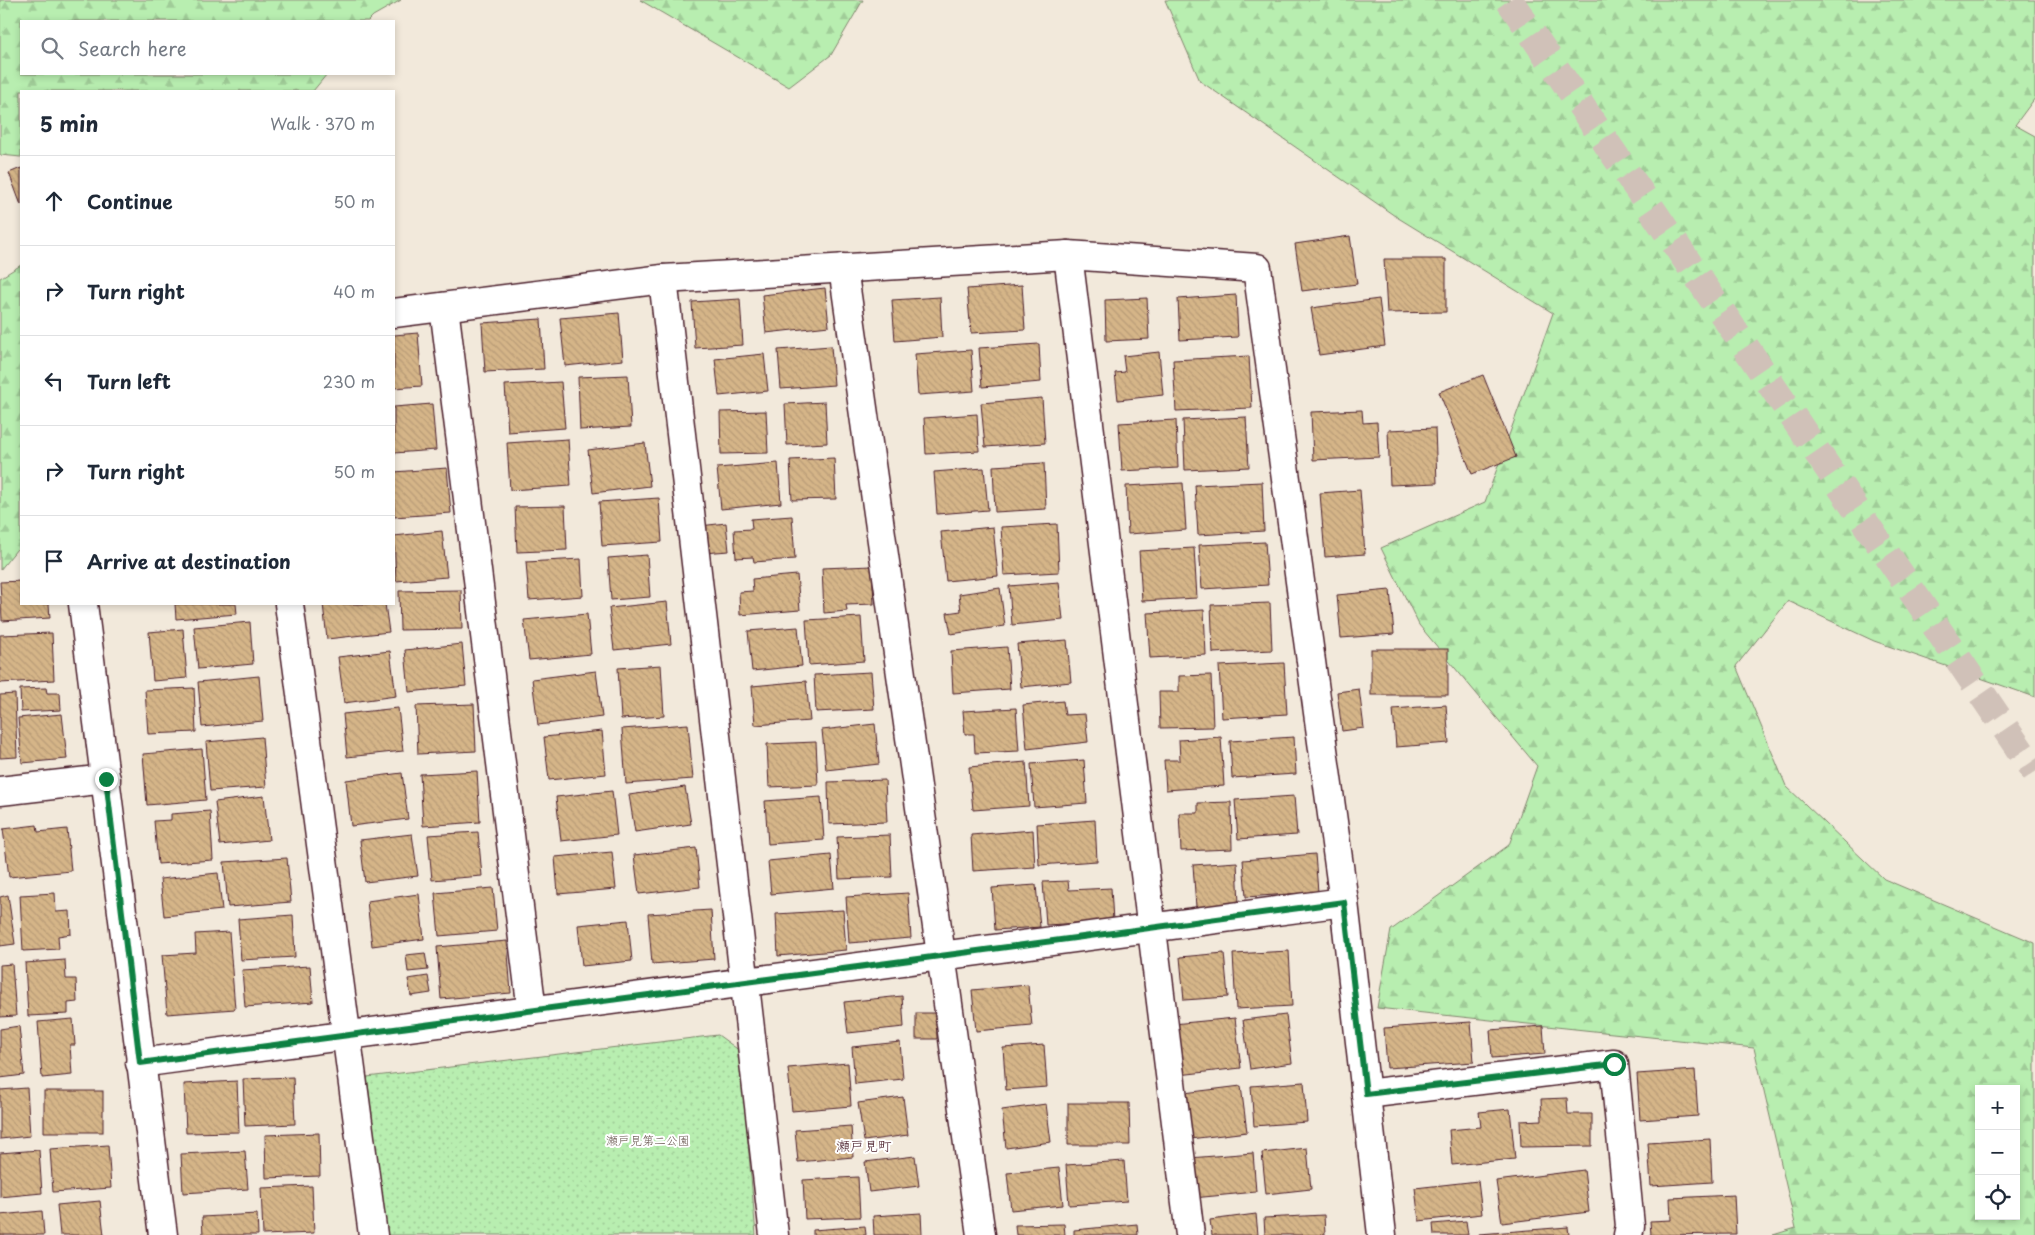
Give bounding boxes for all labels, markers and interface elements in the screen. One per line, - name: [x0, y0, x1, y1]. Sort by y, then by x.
- search box: [20, 20, 395, 75]
- icon: search: [38, 34, 66, 62]
- text: Search here: [78, 34, 187, 62]
- text: 5 min: [40, 107, 98, 139]
- text: Walk · 370 m: [270, 111, 375, 135]
- icon: ahead: [40, 187, 68, 215]
- text: Continue: [87, 187, 173, 215]
- text: 50 m: [334, 189, 375, 213]
- icon: right: [40, 277, 68, 305]
- text: Turn right: [87, 277, 185, 305]
- text: 40 m: [333, 279, 375, 303]
- icon: left: [40, 367, 68, 395]
- text: Turn left: [87, 367, 171, 395]
- text: 230 m: [323, 369, 375, 393]
- icon: right: [40, 457, 68, 485]
- text: Turn right: [87, 457, 185, 485]
- text: 50 m: [334, 459, 375, 483]
- icon: arrive: [40, 547, 68, 575]
- text: Arrive at destination: [87, 547, 291, 575]
- route end: [95, 768, 118, 791]
- route start: [1603, 1053, 1626, 1076]
- map controls: [1975, 1085, 2020, 1220]
- button: +: [1975, 1085, 2020, 1130]
- button: −: [1975, 1130, 2020, 1175]
- park label: 瀬戸見第二公園: [606, 1131, 690, 1149]
- district label: 瀬戸見町: [836, 1135, 892, 1156]
- button: locate: [1975, 1175, 2020, 1220]

